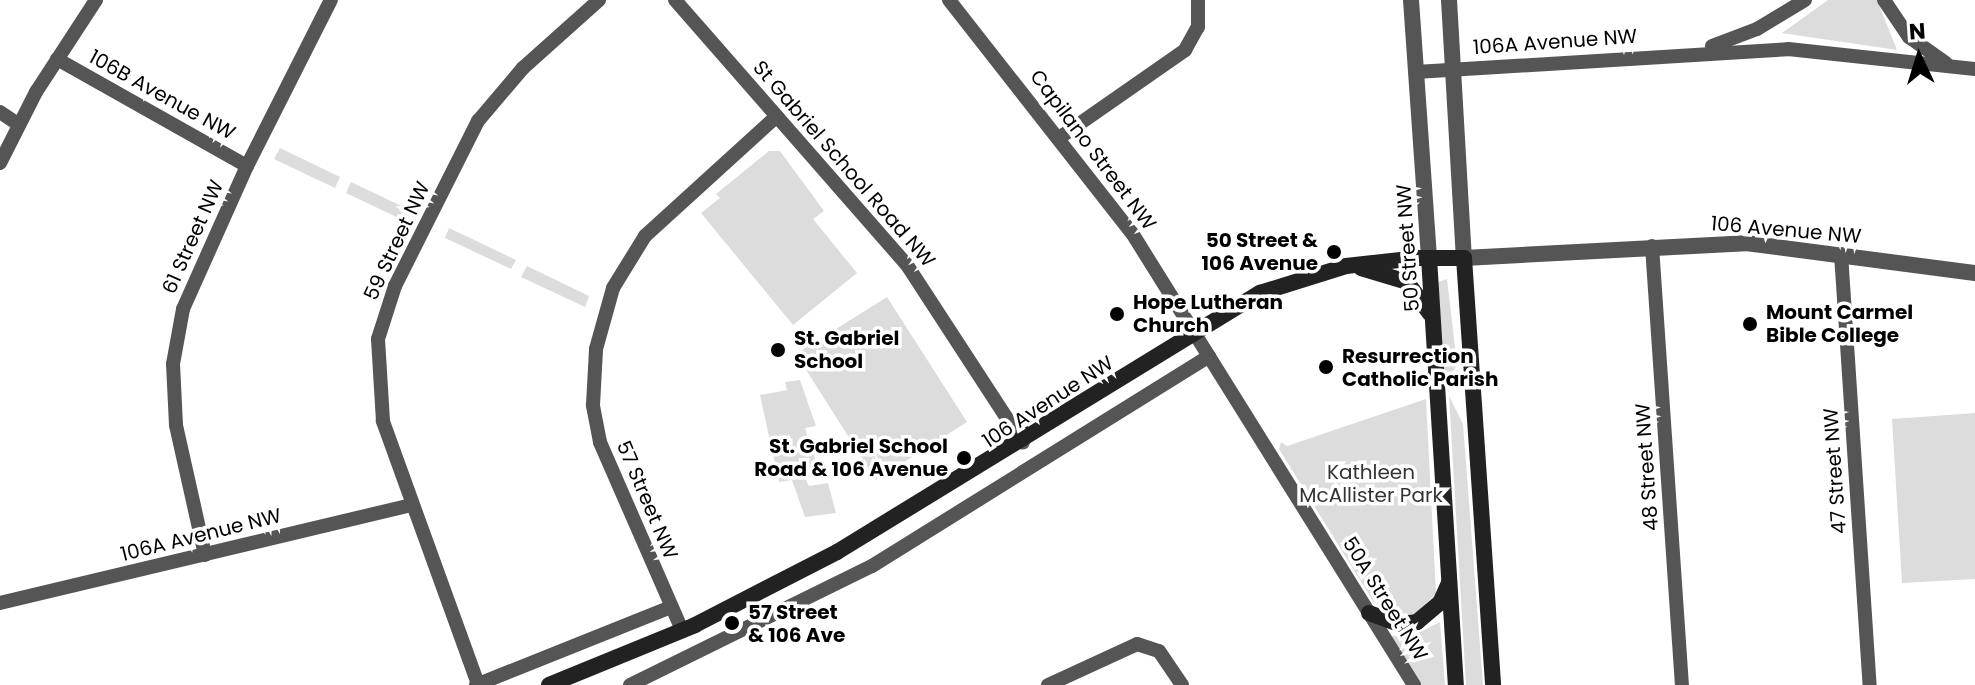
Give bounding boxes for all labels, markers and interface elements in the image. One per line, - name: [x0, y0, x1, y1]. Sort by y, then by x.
- north arrow: [1879, 16, 1959, 96]
- text: N: [1908, 16, 1927, 48]
- street label: 106A Avenue NW: [1472, 24, 1638, 60]
- street label: 106B Avenue NW: [85, 45, 239, 145]
- street label: St Gabriel School Road NW: [748, 56, 940, 272]
- street label: Capilano Street NW: [1025, 65, 1161, 235]
- street label: 61 Street NW: [157, 176, 229, 298]
- street label: 59 Street NW: [359, 178, 435, 304]
- street label: 50 Street NW: [1392, 183, 1424, 313]
- street label: 106 Avenue NW: [1710, 211, 1862, 249]
- place label: 50 Street & 106 Avenue: [1202, 228, 1318, 275]
- marker: 50 Street & 106 Avenue: [1325, 243, 1343, 261]
- place label: Hope Lutheran Church: [1133, 290, 1283, 337]
- place label: Mount Carmel Bible College: [1766, 300, 1913, 347]
- marker: Hope Lutheran Church: [1108, 305, 1126, 323]
- marker: Mount Carmel Bible College: [1741, 315, 1759, 333]
- place label: St. Gabriel School: [794, 326, 899, 373]
- marker: St. Gabriel School: [769, 341, 787, 359]
- place label: Resurrection Catholic Parish: [1342, 344, 1498, 391]
- street label: 106 Avenue NW: [978, 351, 1118, 453]
- marker: Resurrection Catholic Parish: [1317, 358, 1335, 376]
- street label: 48 Street NW: [1631, 402, 1663, 532]
- street label: 47 Street NW: [1819, 407, 1851, 535]
- place label: St. Gabriel School Road & 106 Avenue: [754, 434, 948, 481]
- street label: 57 Street NW: [611, 437, 683, 563]
- marker: St. Gabriel School Road & 106 Avenue: [955, 449, 973, 467]
- park label: Kathleen McAllister Park: [1299, 460, 1443, 507]
- street label: 106A Avenue NW: [118, 503, 284, 567]
- street label: 50A Street NW: [1337, 533, 1433, 665]
- place label: 57 Street & 106 Ave: [748, 600, 845, 647]
- marker: 57 Street & 106 Ave: [723, 614, 741, 632]

